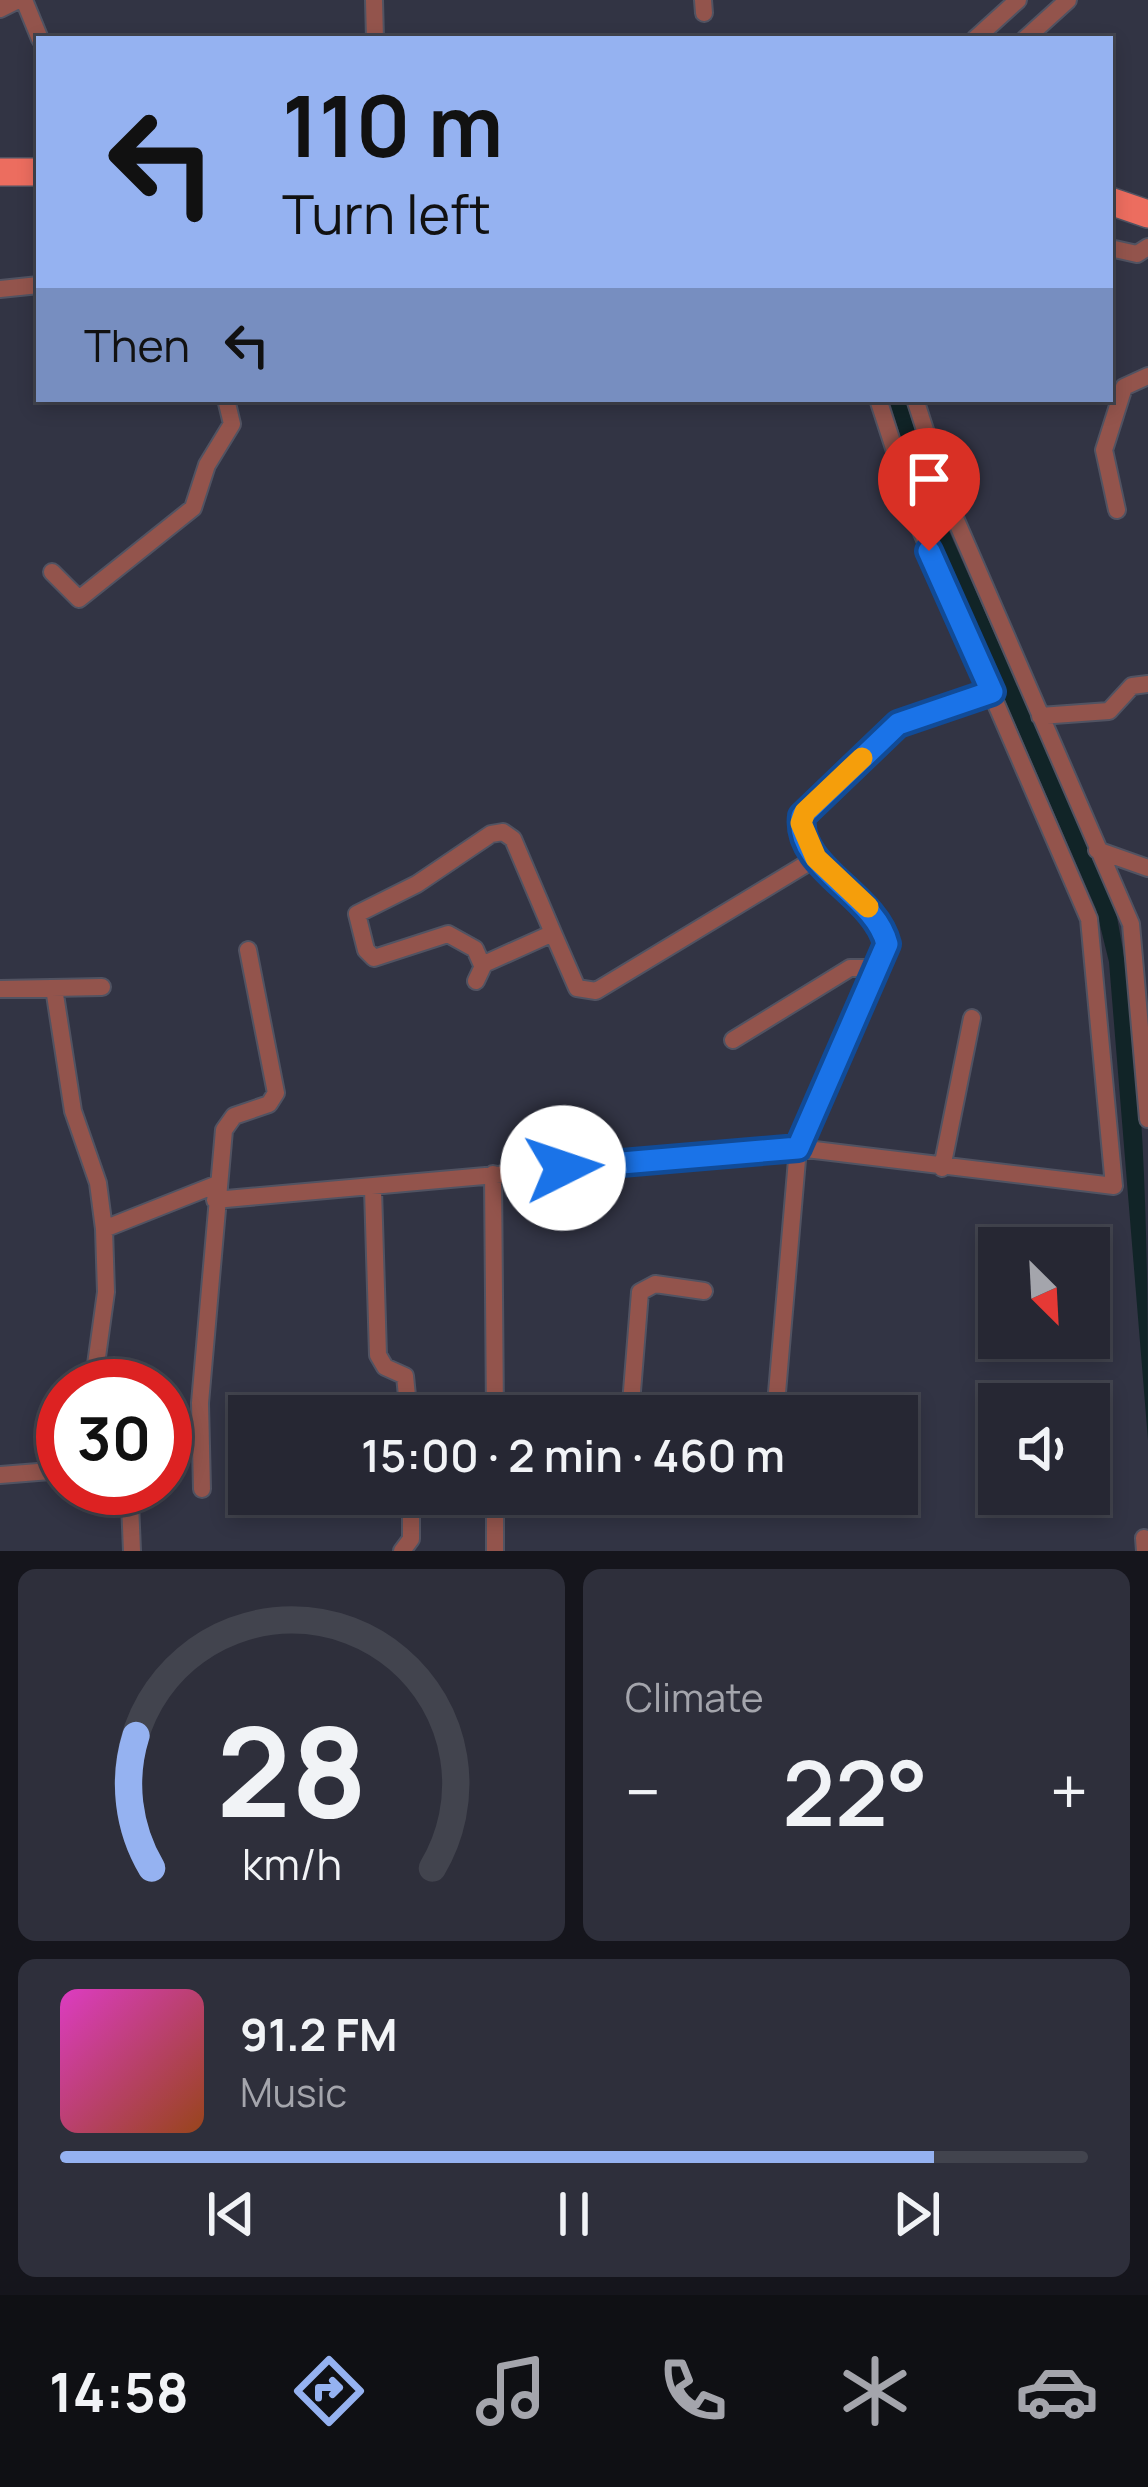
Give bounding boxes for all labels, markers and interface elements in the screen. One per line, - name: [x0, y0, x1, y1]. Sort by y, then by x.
- text: 110 m: [282, 67, 503, 182]
- icon: left: [84, 84, 240, 240]
- text: Turn left: [282, 176, 491, 250]
- icon: left: [214, 312, 280, 378]
- text: Then: [84, 314, 190, 376]
- pin: [878, 428, 980, 551]
- icon: arrive: [896, 446, 962, 512]
- position arrow: [500, 1105, 626, 1231]
- north arrow: [978, 1227, 1110, 1359]
- map controls: [978, 1227, 1110, 1515]
- speed limit sign: 30: [36, 1359, 192, 1515]
- button: sound: [978, 1383, 1110, 1515]
- text: 15:00 · 2 min · 460 m: [361, 1424, 785, 1486]
- text: Climate: [625, 1670, 764, 1724]
- text: 28: [216, 1684, 367, 1854]
- text: 22°: [782, 1730, 928, 1853]
- text: −: [625, 1746, 661, 1836]
- text: +: [1050, 1746, 1088, 1836]
- text: km/h: [242, 1834, 341, 1893]
- text: 91.2 FM: [240, 2003, 397, 2065]
- text: Music: [240, 2065, 347, 2119]
- icon: previous: [198, 2181, 264, 2247]
- icon: pause: [541, 2181, 607, 2247]
- icon: next: [884, 2181, 950, 2247]
- icon: directions: [287, 2349, 371, 2433]
- icon: music: [469, 2349, 553, 2433]
- icon: phone: [651, 2349, 735, 2433]
- icon: climate: [833, 2349, 917, 2433]
- icon: car: [1015, 2349, 1099, 2433]
- text: 14:58: [49, 2354, 189, 2428]

